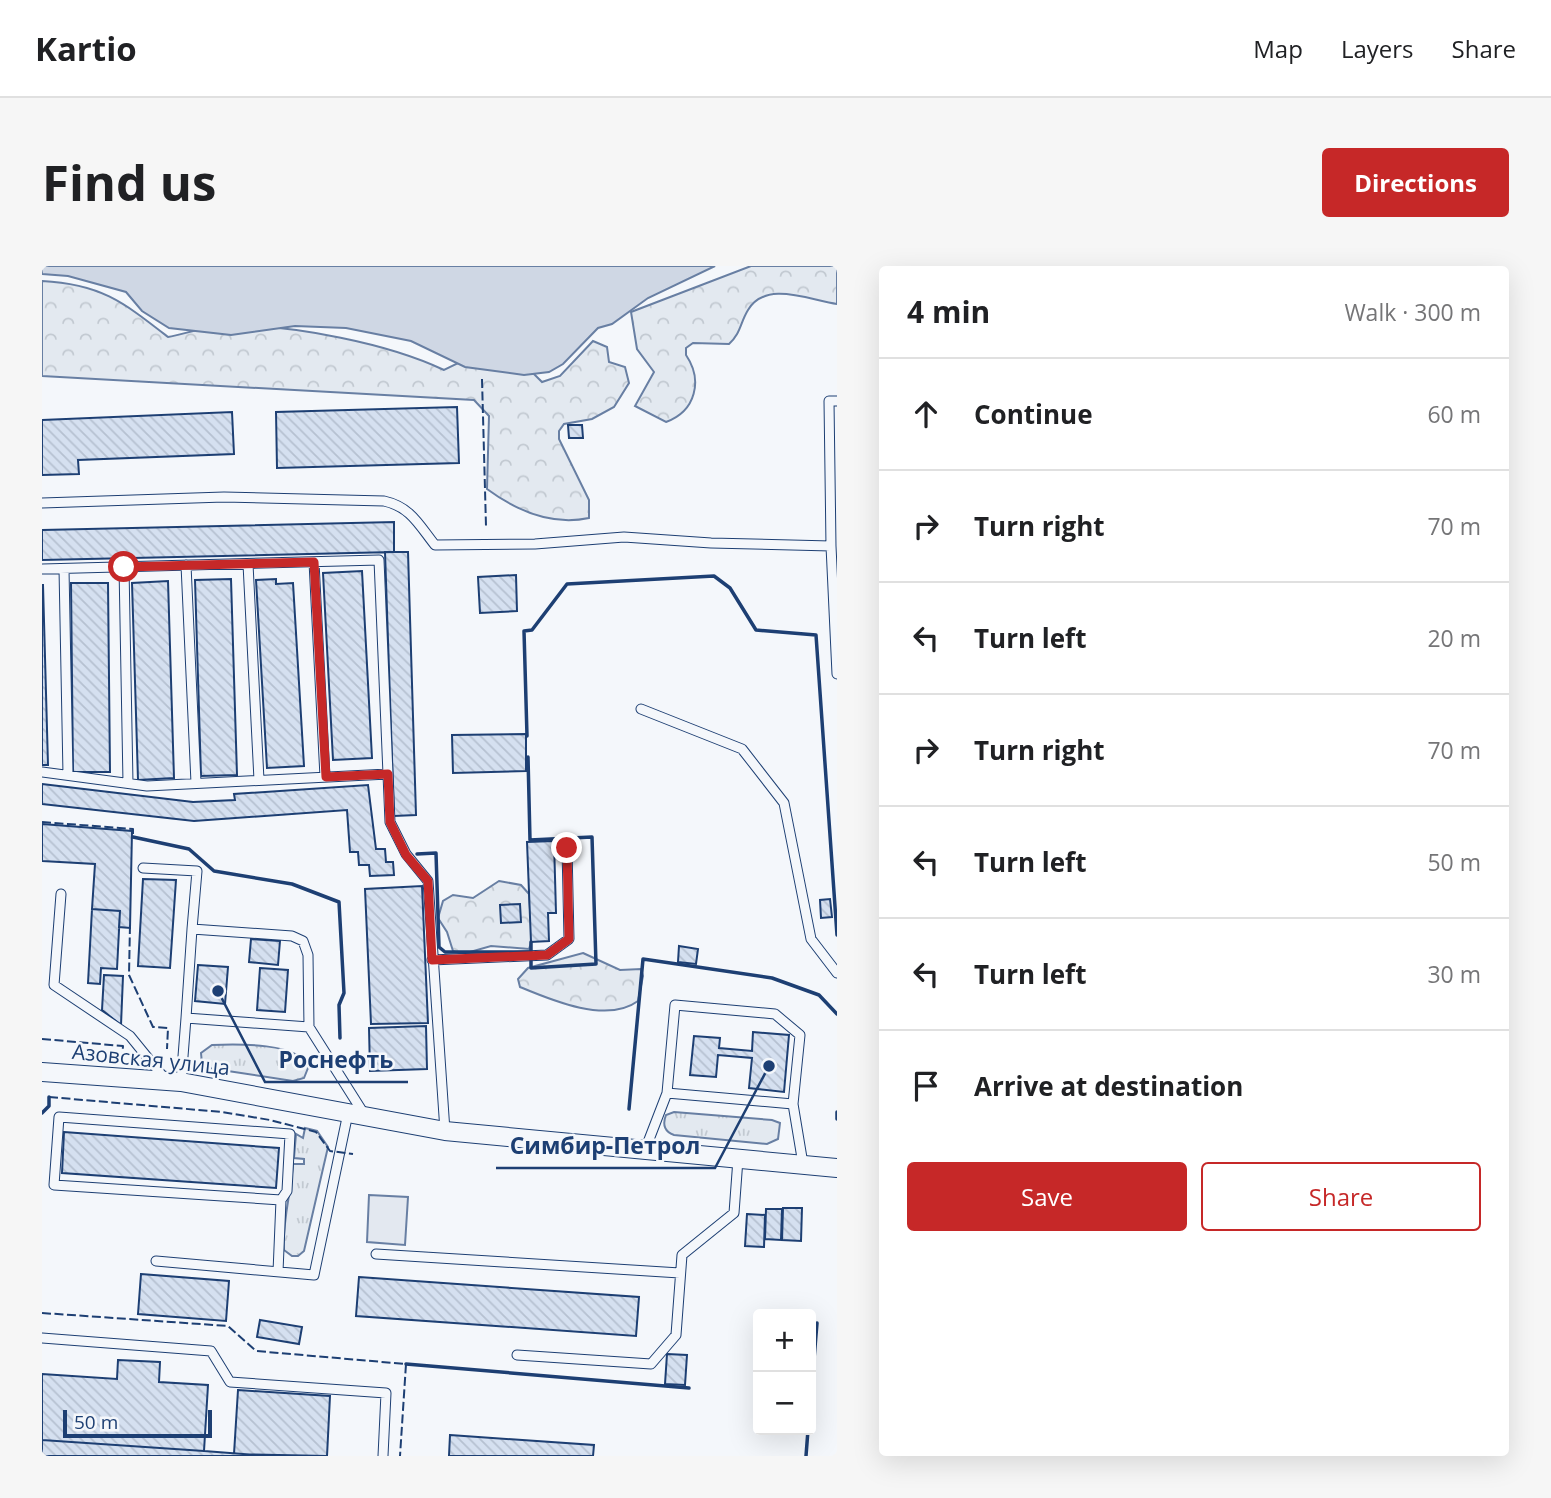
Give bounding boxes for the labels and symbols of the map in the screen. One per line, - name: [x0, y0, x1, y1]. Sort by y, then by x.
- route start: [108, 551, 139, 582]
- route end: [551, 832, 582, 863]
- street label: Азовская улица: [71, 1037, 231, 1081]
- callout: Роснефть: [265, 1038, 408, 1082]
- text: Роснефть: [279, 1043, 393, 1075]
- callout: Симбир-Петрол: [496, 1124, 715, 1168]
- text: Симбир-Петрол: [510, 1129, 700, 1161]
- scale bar: [63, 1407, 212, 1439]

